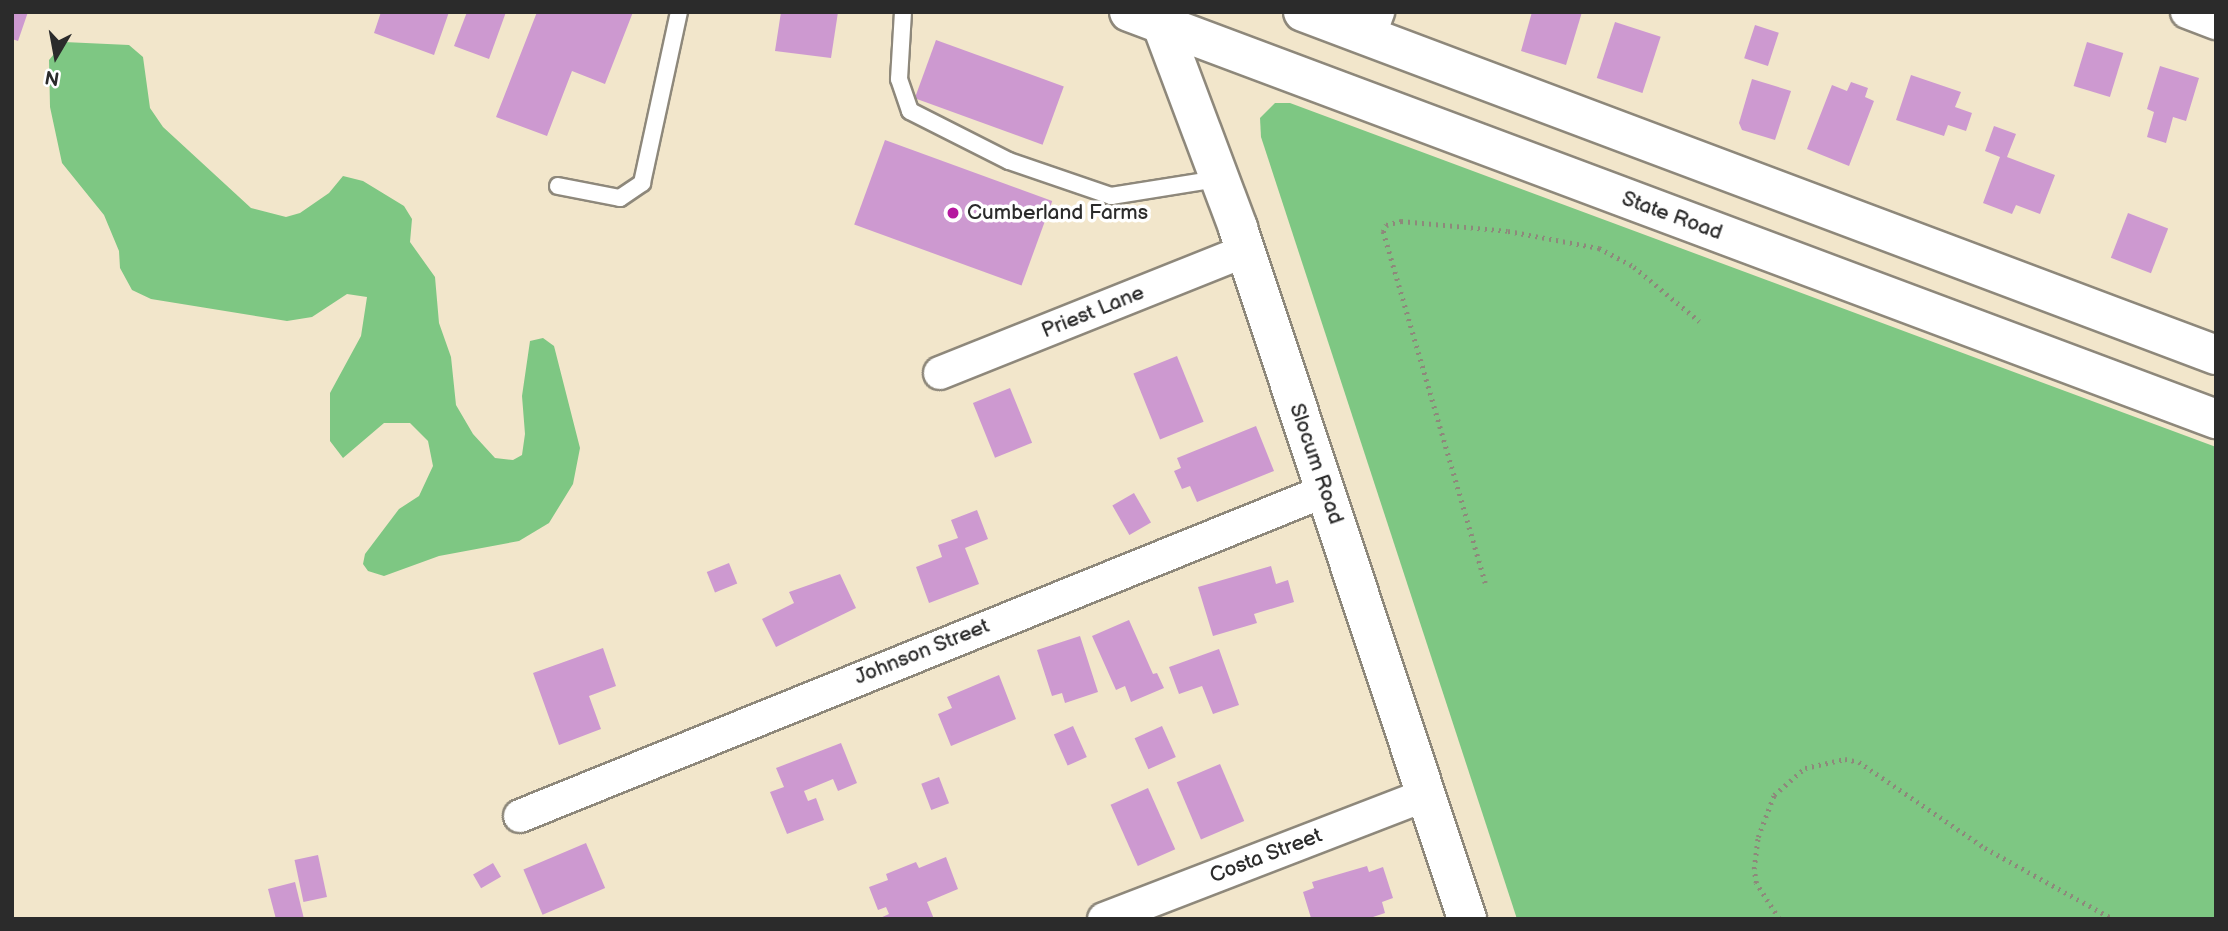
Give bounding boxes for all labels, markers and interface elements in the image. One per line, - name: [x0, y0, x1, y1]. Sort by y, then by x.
- north arrow: [21, 21, 91, 91]
- text: N: [43, 65, 61, 90]
- street label: State Road: [1618, 186, 1726, 246]
- place label: Cumberland Farms: [967, 200, 1148, 226]
- marker: Cumberland Farms: [945, 205, 961, 221]
- street label: Priest Lane: [1038, 280, 1148, 344]
- street label: Slocum Road: [1284, 400, 1348, 528]
- street label: Johnson Street: [851, 613, 993, 691]
- street label: Costa Street: [1206, 823, 1326, 889]

